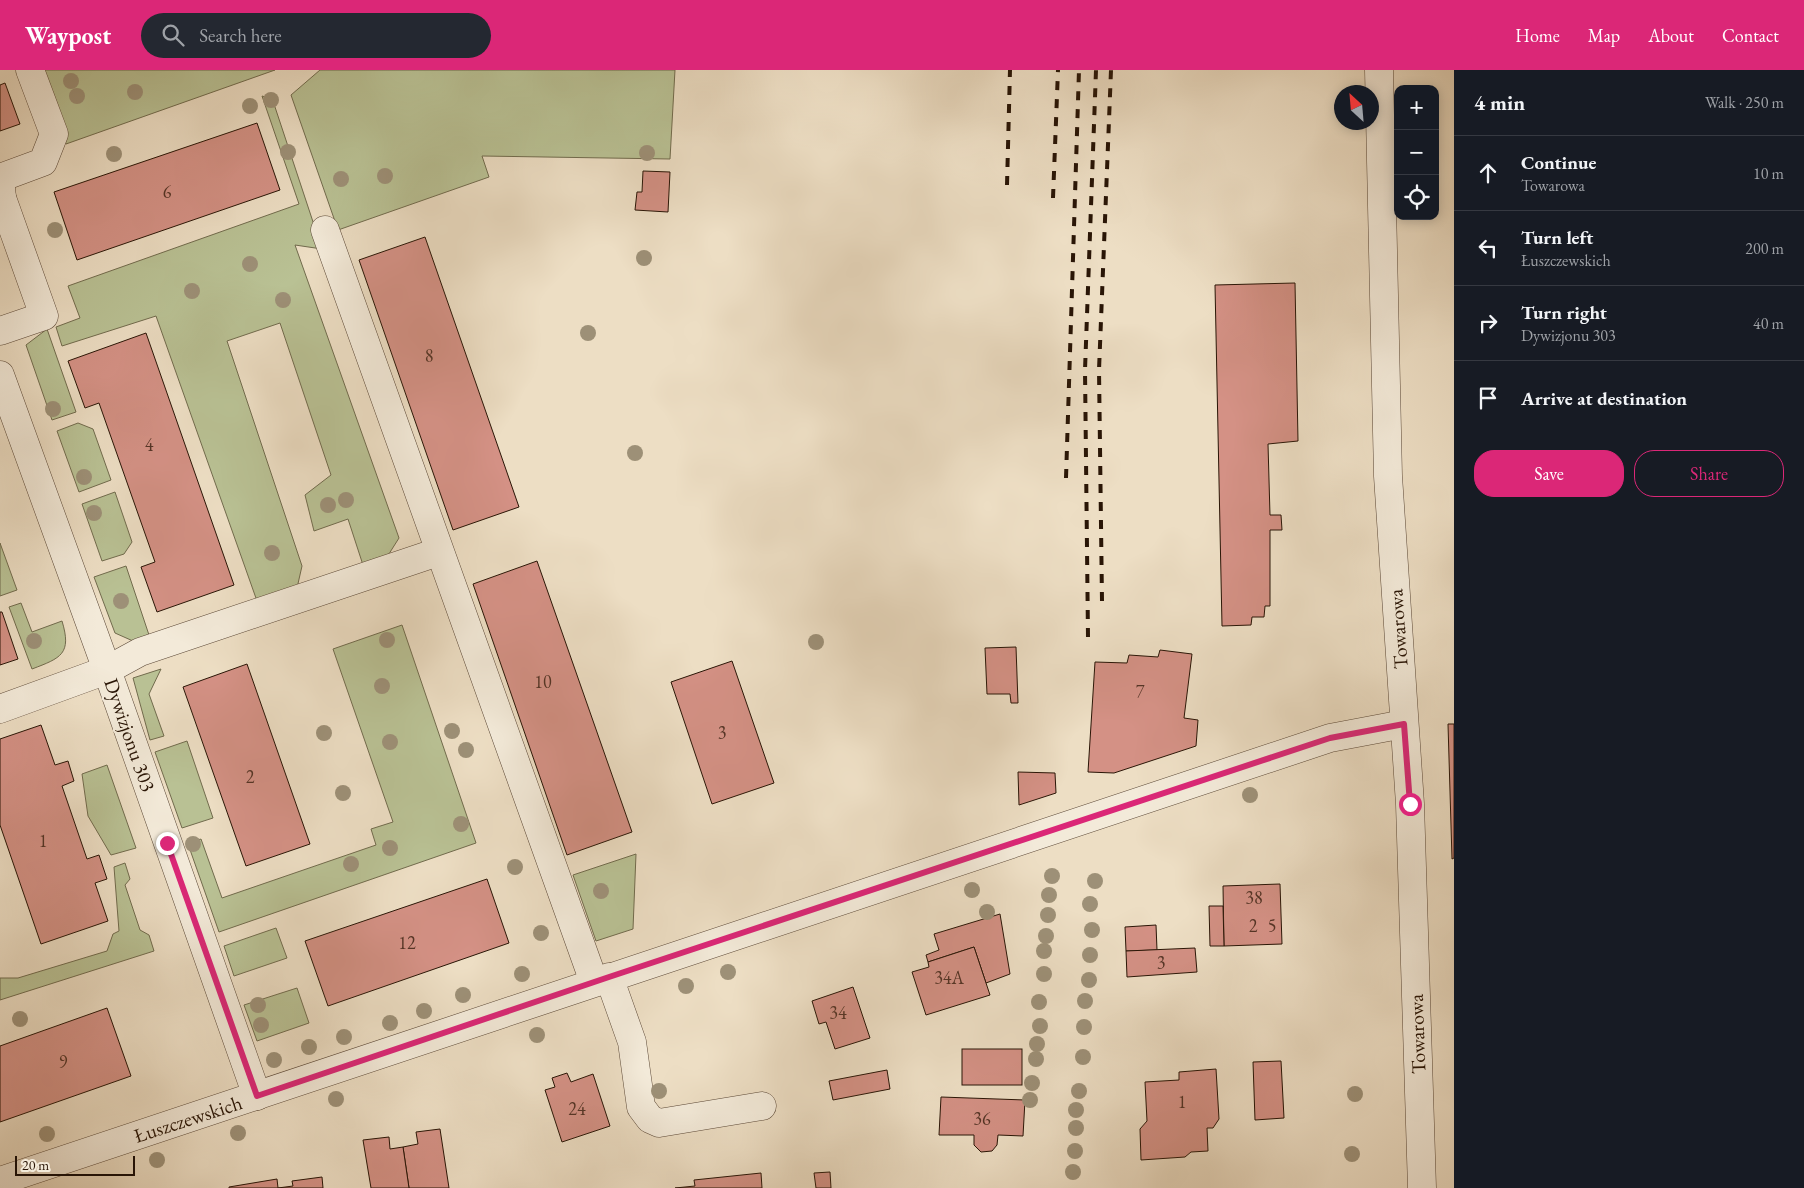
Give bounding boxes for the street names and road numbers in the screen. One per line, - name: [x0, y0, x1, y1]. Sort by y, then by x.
- street label: Towarowa: [1382, 588, 1414, 670]
- street label: Dywizjonu 303: [98, 675, 162, 795]
- street label: Towarowa: [1403, 994, 1431, 1074]
- street label: Łuszczewskich: [131, 1089, 245, 1149]

